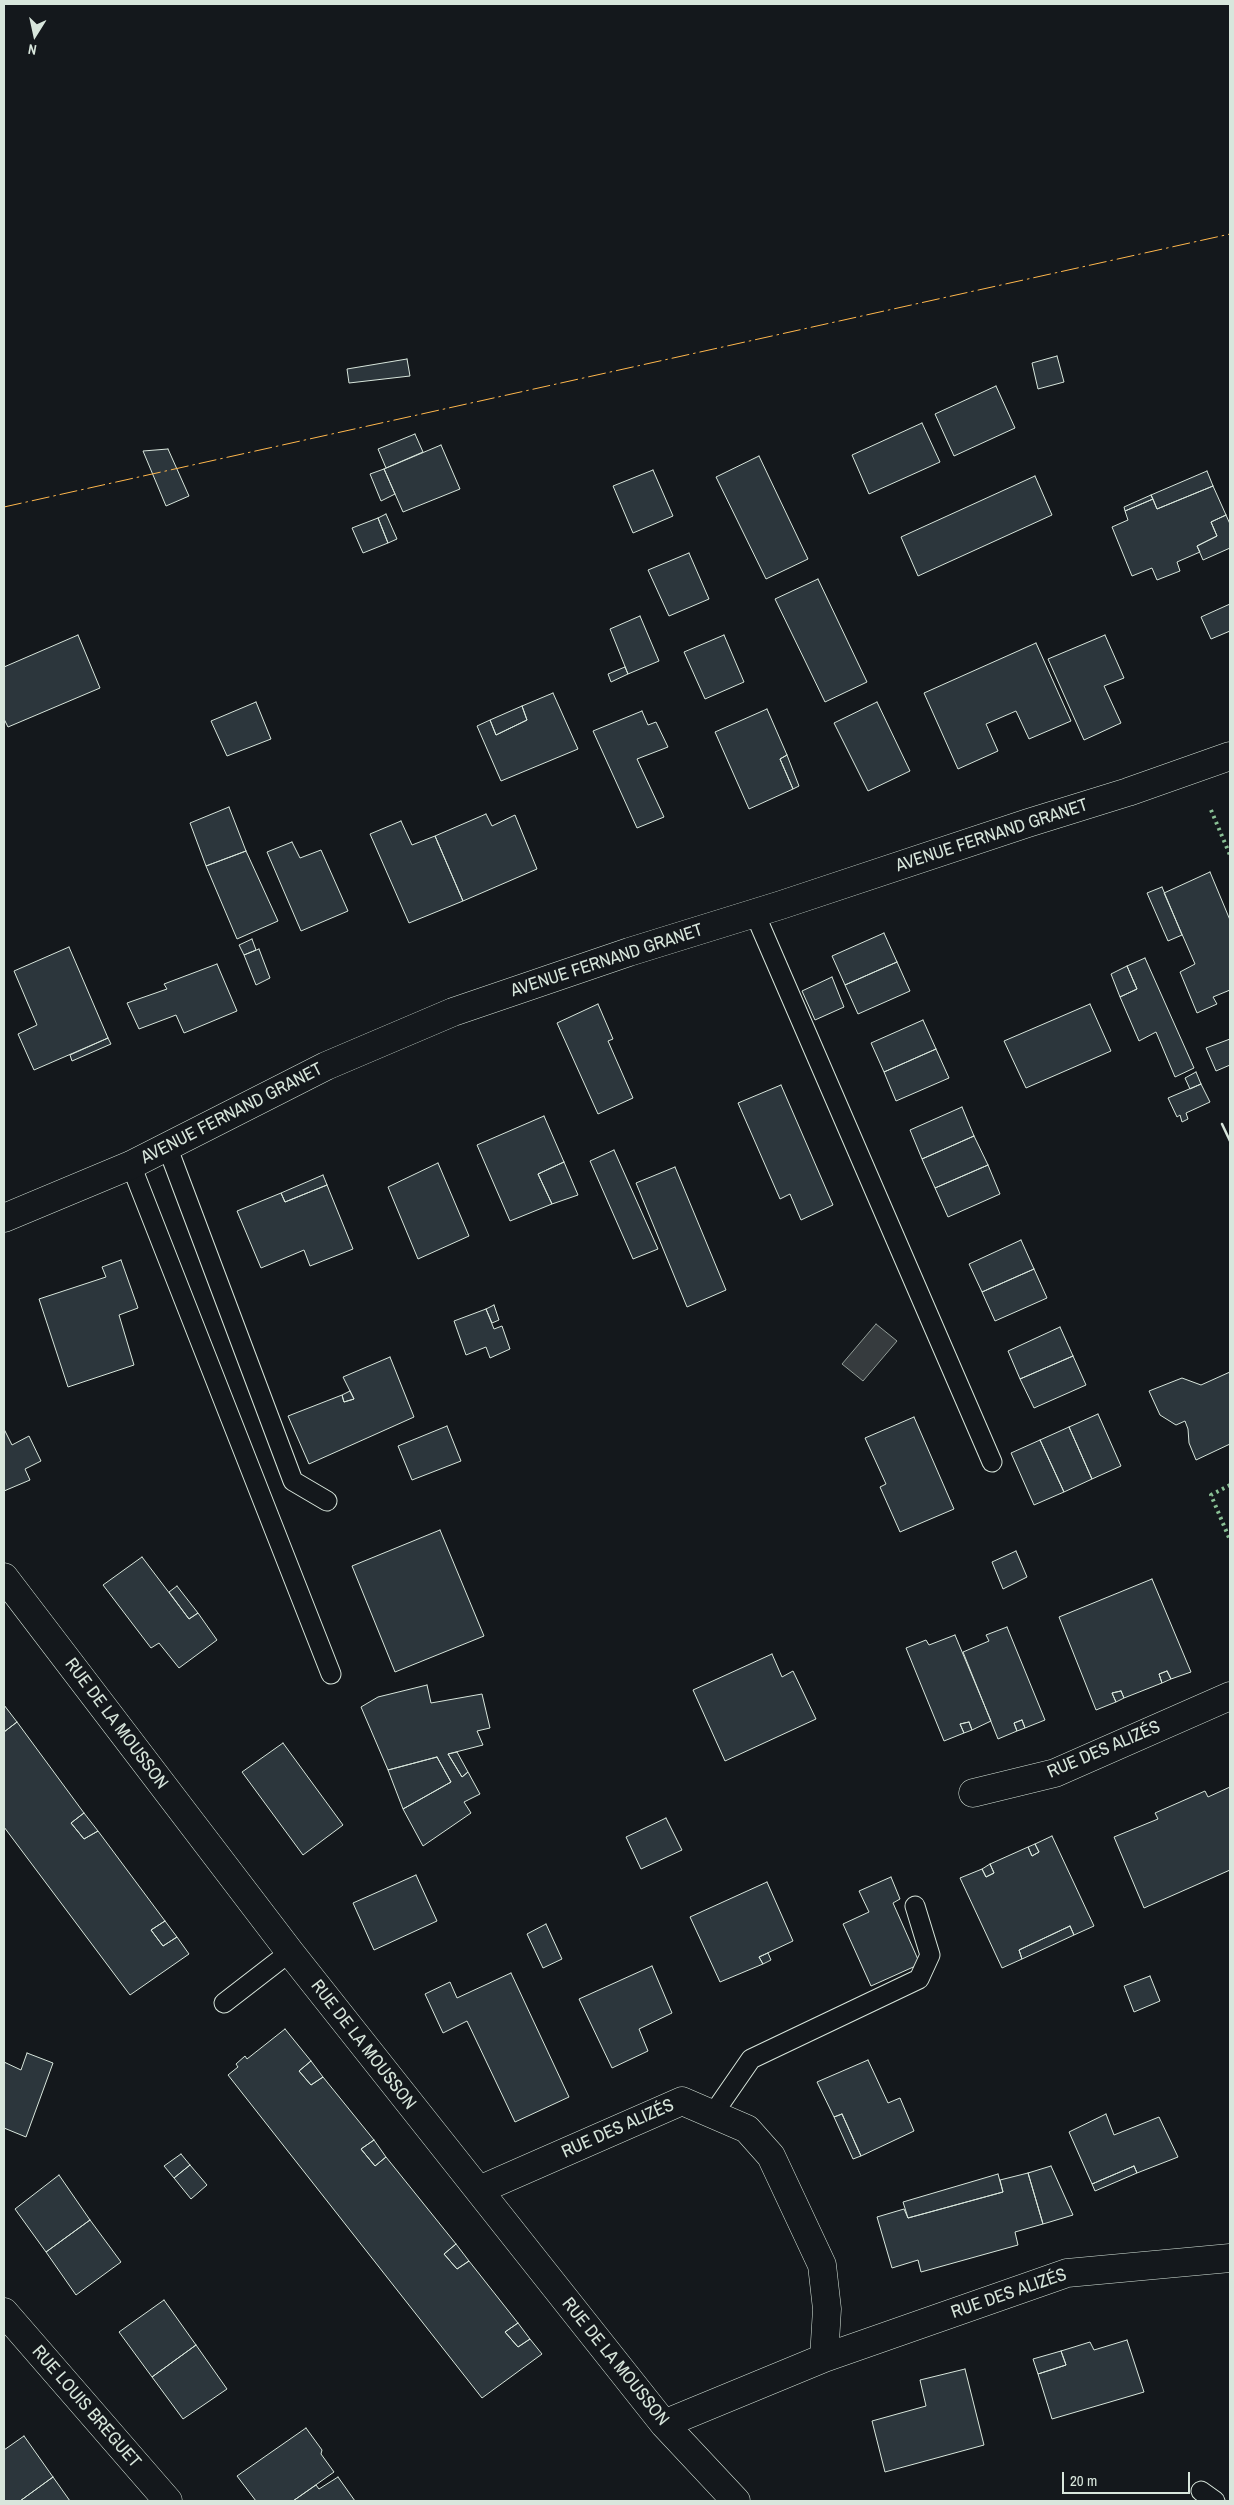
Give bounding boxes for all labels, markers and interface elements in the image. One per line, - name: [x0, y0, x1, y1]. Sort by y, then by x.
- north arrow: [10, 10, 60, 60]
- text: N: [27, 40, 38, 59]
- street label: AVENUE FERNAND GRANET: [893, 795, 1091, 877]
- street label: AVENUE FERNAND GRANET: [508, 920, 706, 1002]
- street label: AVENUE FERNAND GRANET: [138, 1059, 326, 1169]
- street label: RUE DE LA MOUSSON: [60, 1654, 172, 1794]
- street label: RUE DES ALIZÉS: [1044, 1717, 1164, 1783]
- street label: RUE DE LA MOUSSON: [306, 1976, 420, 2114]
- street label: RUE DES ALIZÉS: [559, 2095, 677, 2163]
- street label: RUE DES ALIZÉS: [948, 2264, 1070, 2324]
- street label: RUE DE LA MOUSSON: [557, 2294, 673, 2430]
- street label: RUE LOUIS BREGUET: [27, 2341, 145, 2473]
- scale bar: [1064, 2462, 1192, 2494]
- text: 20 m: [1070, 2470, 1097, 2491]

